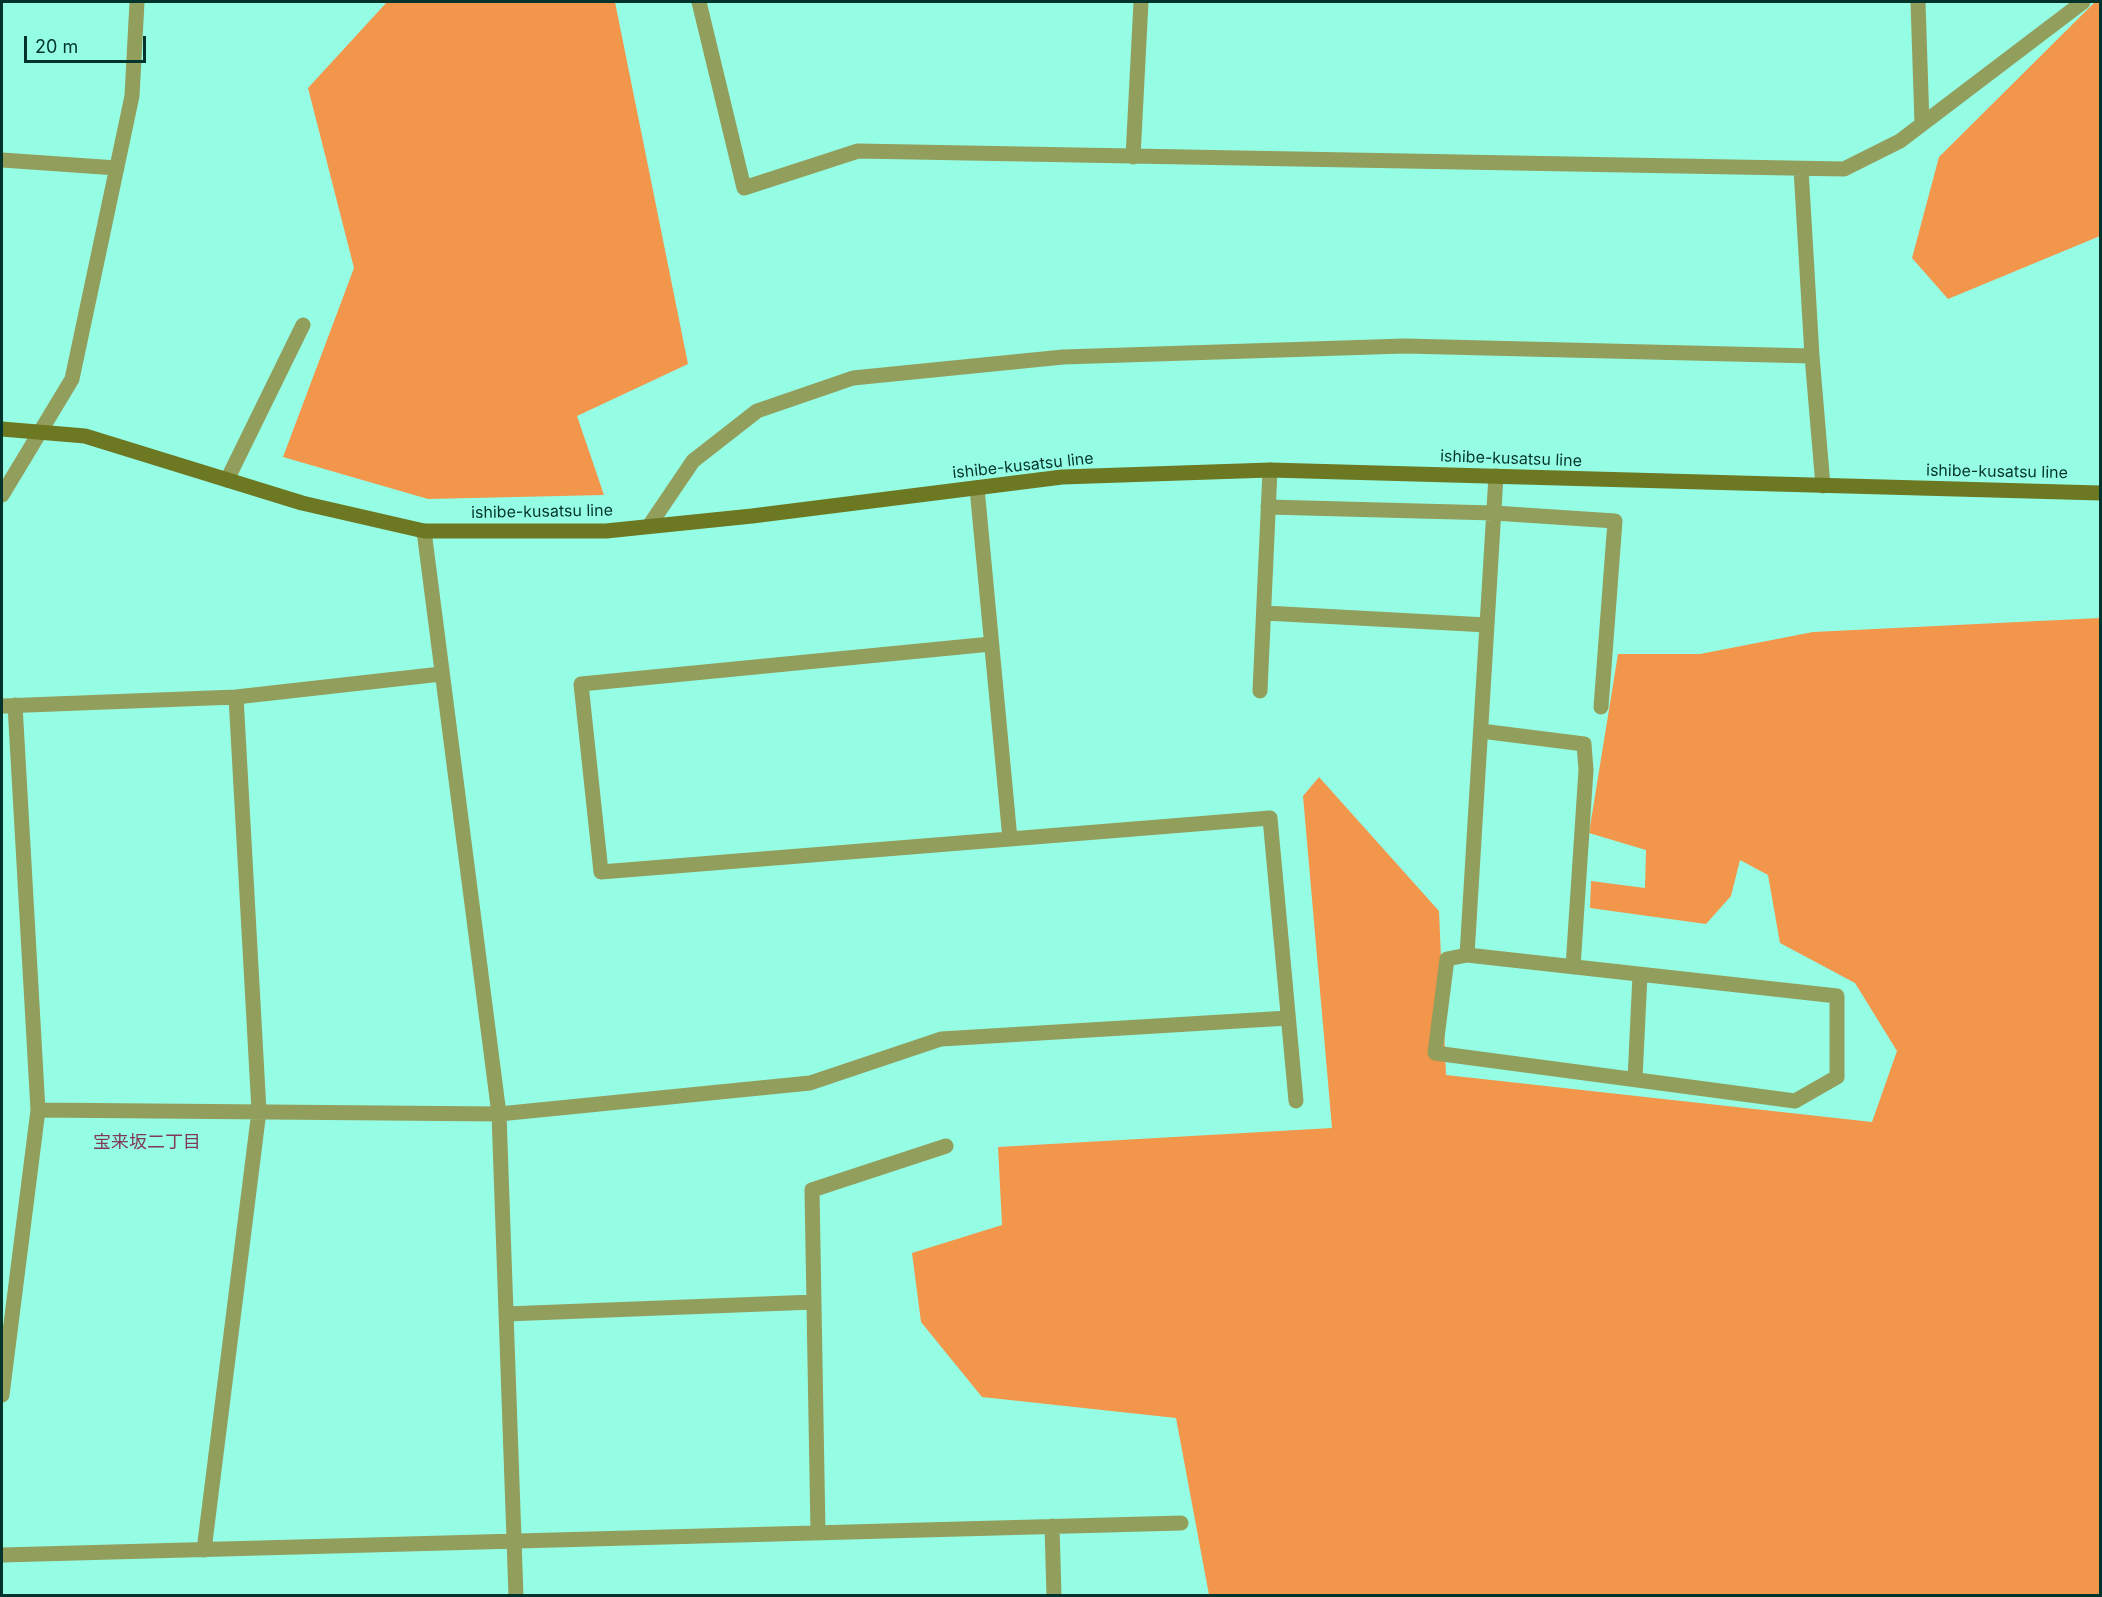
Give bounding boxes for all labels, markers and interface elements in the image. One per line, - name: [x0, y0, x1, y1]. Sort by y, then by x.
- scale bar: [27, 24, 148, 62]
- text: 20 m: [35, 36, 78, 57]
- street label: ishibe-kusatsu line: [1440, 447, 1582, 471]
- street label: ishibe-kusatsu line: [951, 449, 1095, 483]
- street label: ishibe-kusatsu line: [1926, 461, 2068, 483]
- street label: ishibe-kusatsu line: [471, 501, 613, 523]
- district label: 宝来坂二丁目: [93, 1132, 201, 1154]

